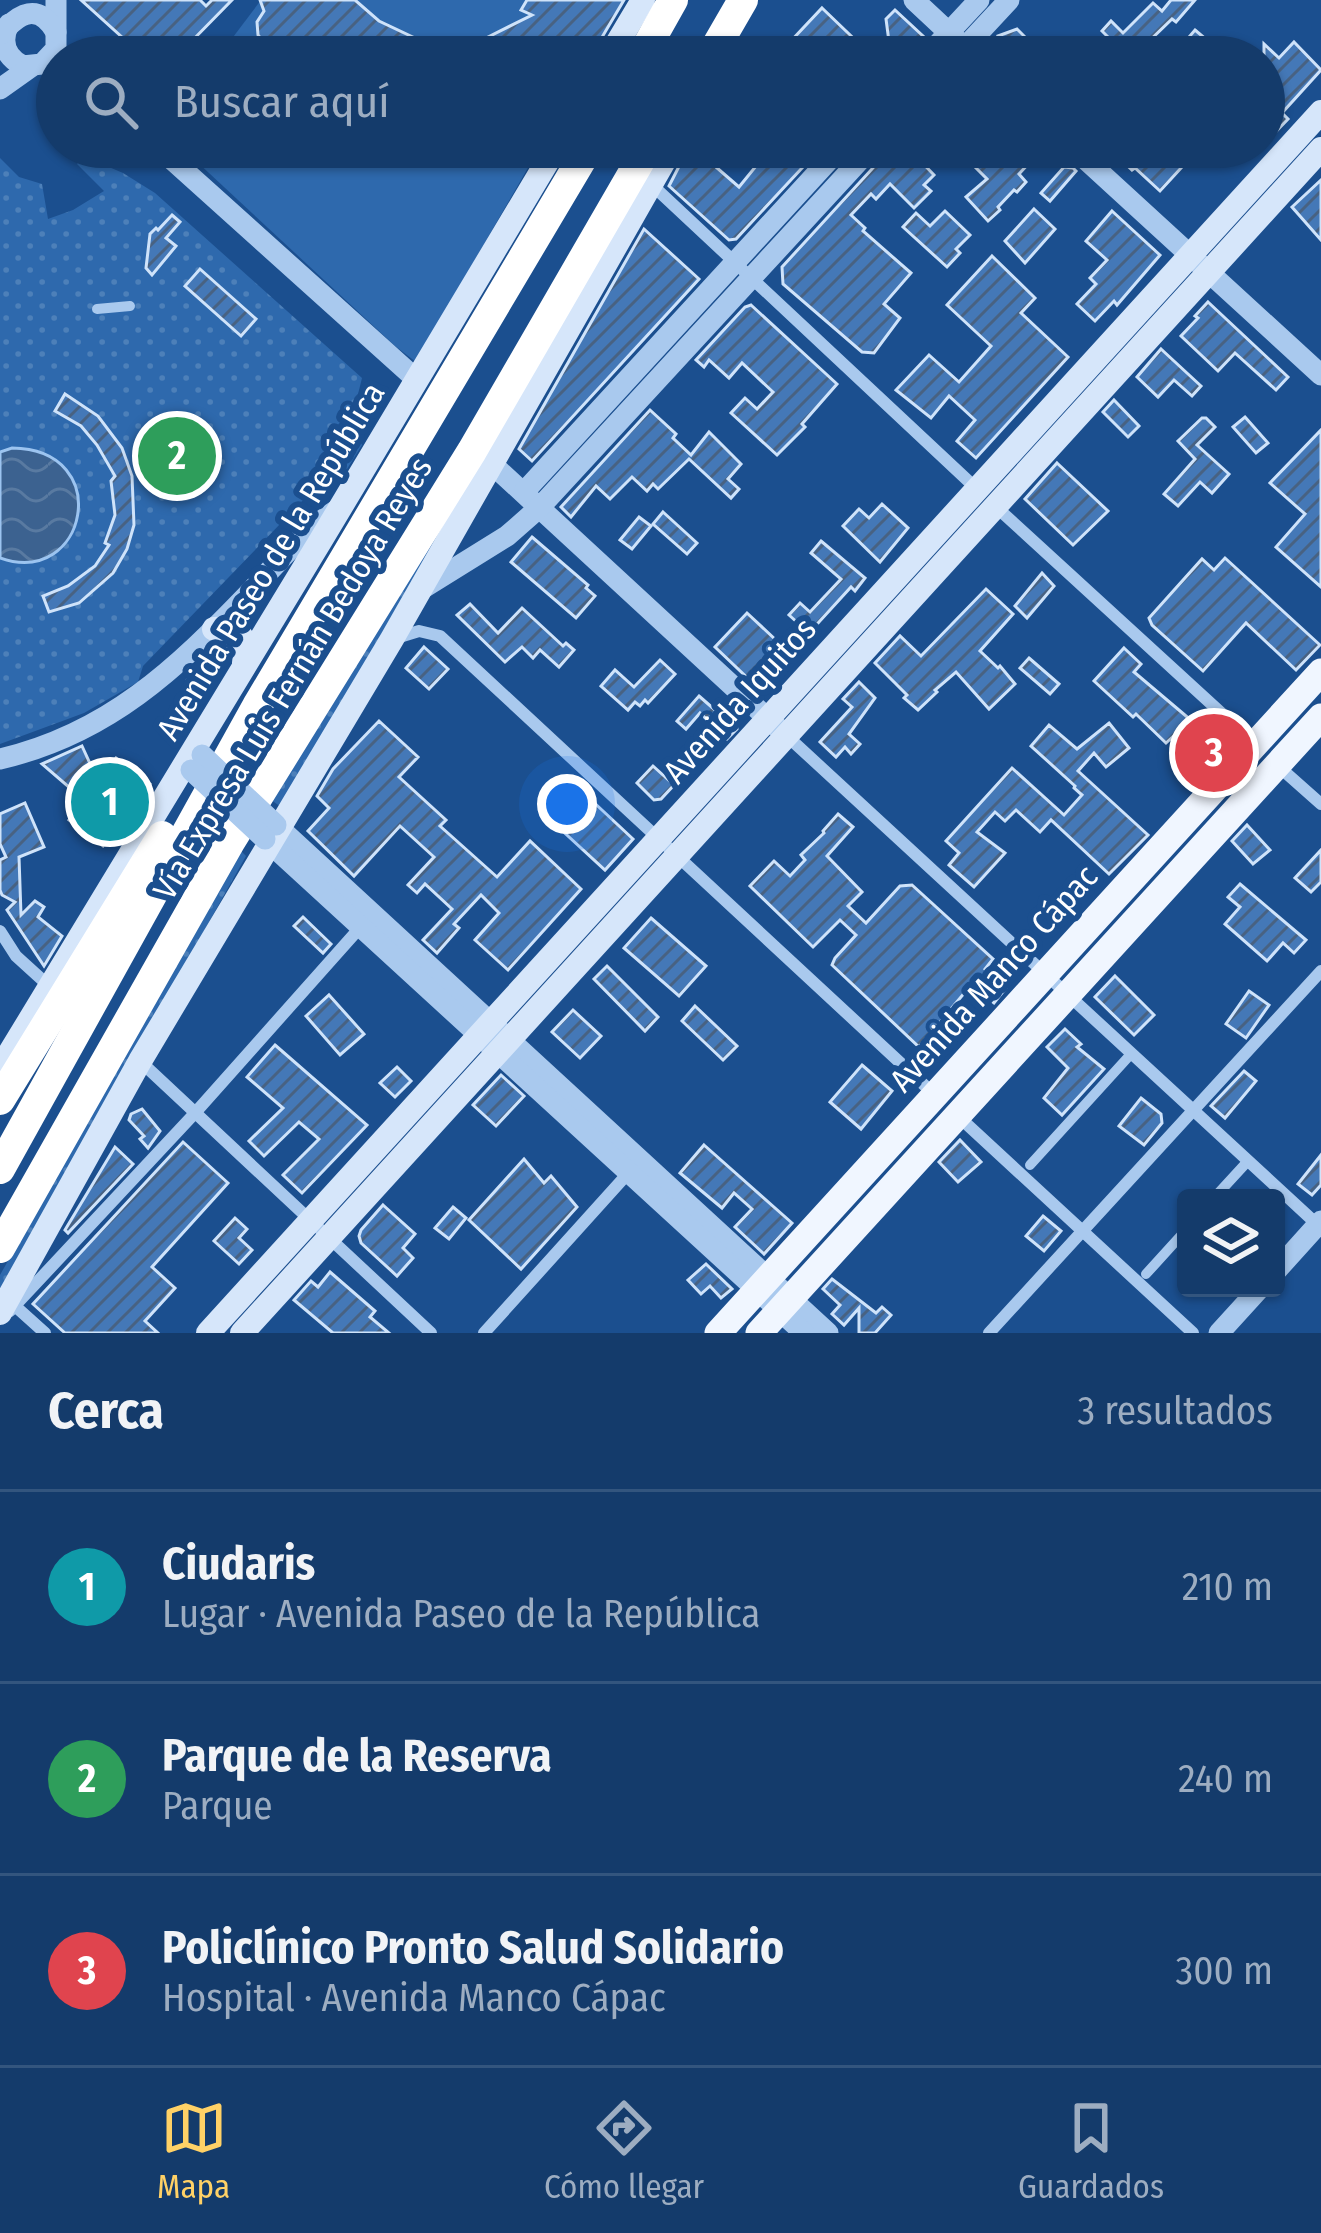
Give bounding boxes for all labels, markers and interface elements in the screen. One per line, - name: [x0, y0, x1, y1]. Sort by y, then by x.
- search box: [36, 36, 1285, 168]
- icon: search: [78, 69, 144, 135]
- text: Buscar aquí: [174, 75, 390, 129]
- street label: Avenida Paseo de la República: [148, 376, 394, 747]
- pin: 2: [138, 411, 216, 501]
- street label: Vía Expresa Luis Fernán Bedoya Reyes: [145, 450, 441, 907]
- street label: Avenida Iquitos: [655, 610, 825, 792]
- pin: 3: [1175, 708, 1253, 798]
- pin: 1: [71, 757, 149, 847]
- your location: [537, 774, 597, 834]
- street label: Avenida Manco Cápac: [881, 857, 1106, 1100]
- map controls: [1177, 1189, 1285, 1297]
- button: layers: [1177, 1189, 1285, 1297]
- text: Cerca: [48, 1380, 164, 1442]
- text: 3 resultados: [1077, 1388, 1273, 1434]
- text: Ciudaris: [162, 1537, 315, 1591]
- text: 1: [79, 1564, 95, 1610]
- text: 210 m: [1182, 1564, 1273, 1610]
- text: Lugar · Avenida Paseo de la República: [162, 1591, 760, 1637]
- text: Parque de la Reserva: [162, 1729, 552, 1783]
- text: 2: [78, 1756, 96, 1802]
- text: 240 m: [1178, 1756, 1273, 1802]
- text: Parque: [162, 1783, 273, 1829]
- text: Policlínico Pronto Salud Solidario: [162, 1921, 784, 1975]
- text: 3: [78, 1948, 96, 1994]
- text: 300 m: [1176, 1948, 1273, 1994]
- text: Hospital · Avenida Manco Cápac: [162, 1975, 666, 2021]
- tab: Mapa: [157, 2095, 230, 2207]
- tab: Cómo llegar: [544, 2095, 704, 2207]
- tab: Guardados: [1018, 2095, 1164, 2207]

